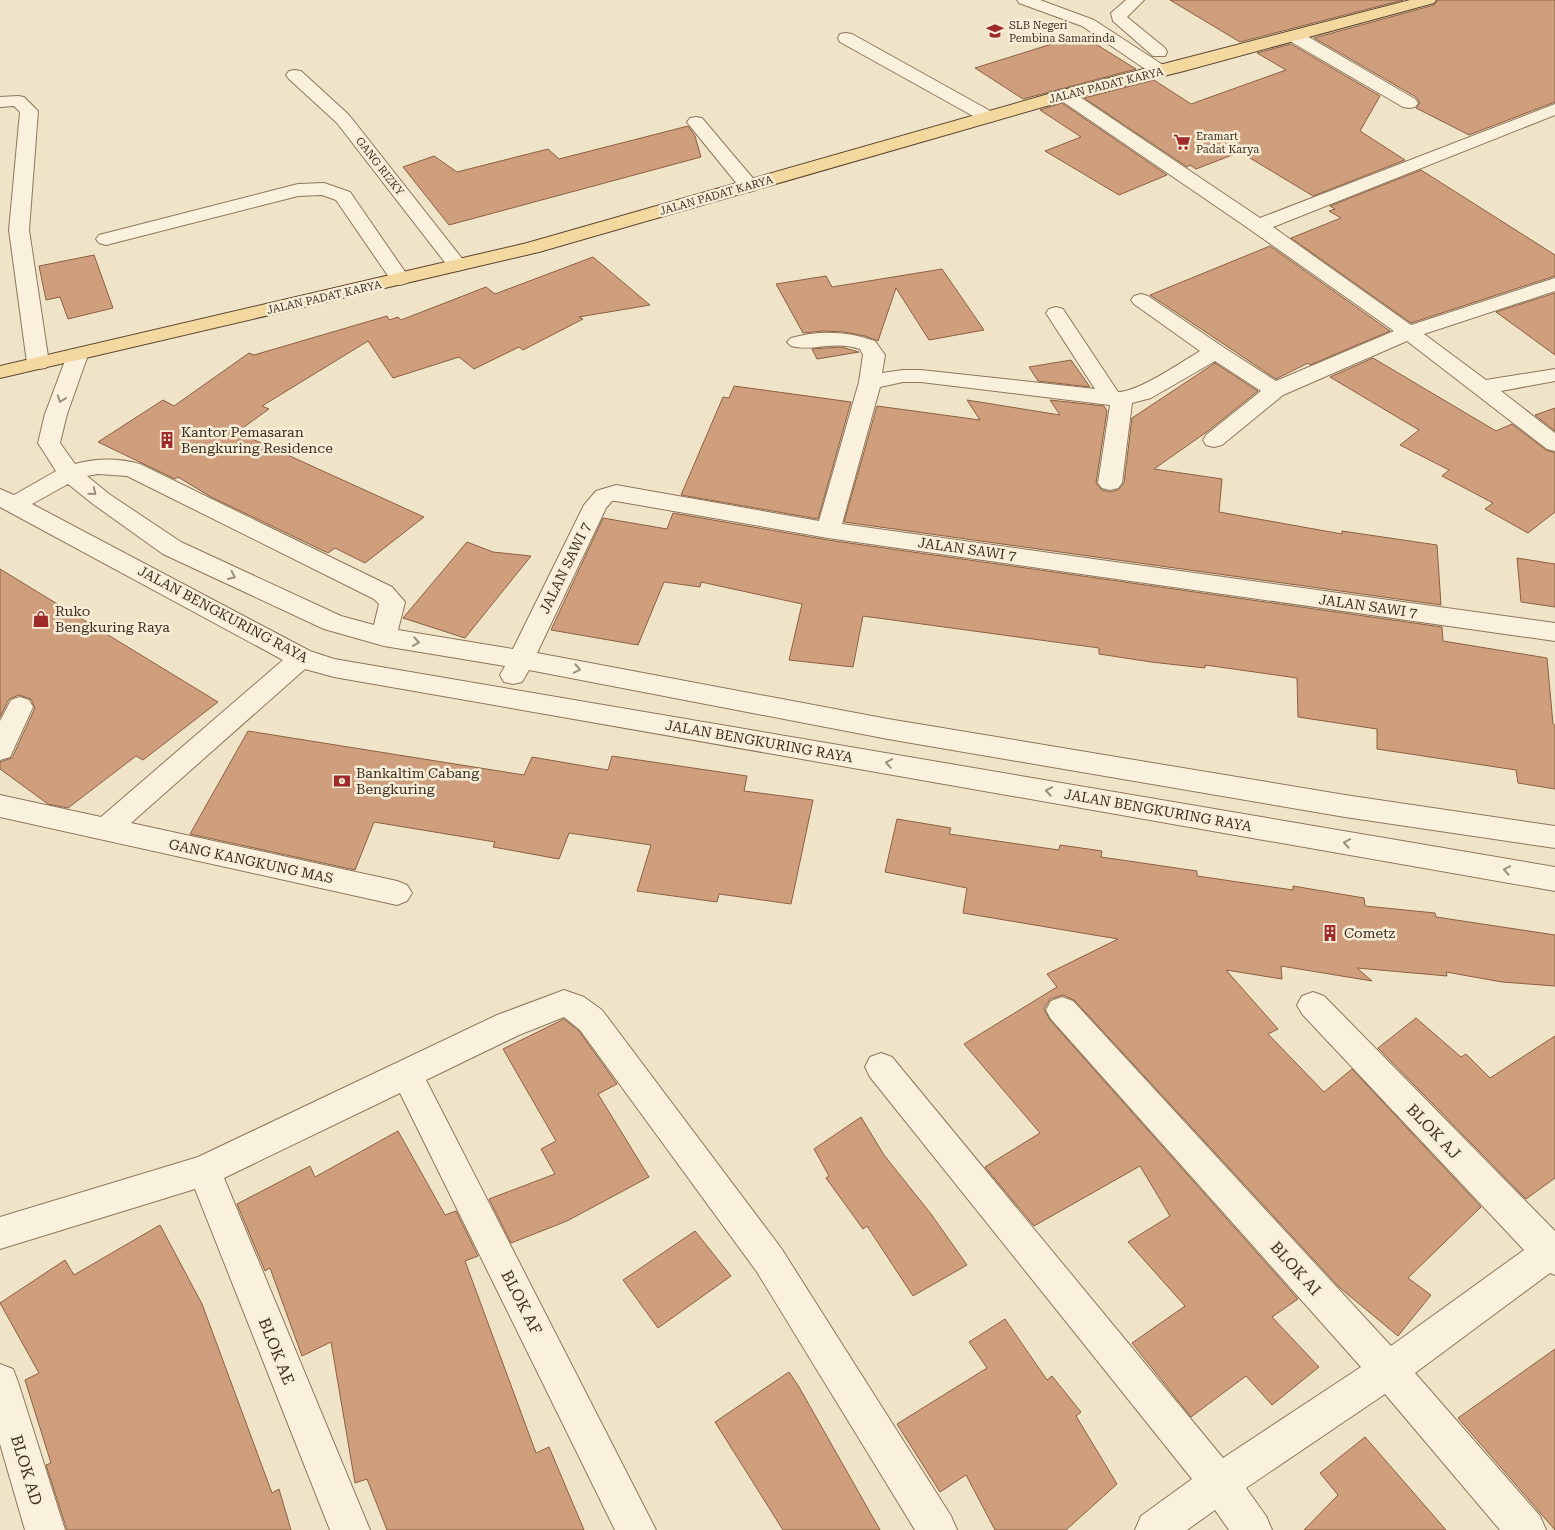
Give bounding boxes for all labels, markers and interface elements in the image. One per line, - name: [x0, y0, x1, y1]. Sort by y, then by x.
- place label: SLB Negeri Pembina Samarinda: [1009, 19, 1115, 45]
- school or university icon: SLB Negeri Pembina Samarinda: [985, 21, 1005, 41]
- street label: JALAN PADAT KARYA: [1048, 65, 1165, 106]
- place label: Eramart Padat Karya: [1196, 130, 1259, 156]
- supermarket icon: Eramart Padat Karya: [1172, 132, 1192, 152]
- street label: GANG RIZKY: [353, 135, 407, 198]
- street label: JALAN PADAT KARYA: [658, 173, 775, 218]
- street label: JALAN PADAT KARYA: [265, 278, 383, 317]
- one-way arrow: [57, 394, 67, 402]
- place label: Kantor Pemasaran Bengkuring Residence: [181, 424, 333, 456]
- building icon: Kantor Pemasaran Bengkuring Residence: [157, 430, 177, 450]
- one-way arrow: [87, 487, 96, 495]
- street label: JALAN SAWI 7: [536, 520, 594, 616]
- street label: JALAN SAWI 7: [917, 534, 1017, 564]
- street label: JALAN BENGKURING RAYA: [135, 562, 311, 666]
- one-way arrow: [227, 569, 236, 580]
- street label: JALAN SAWI 7: [1318, 591, 1418, 621]
- place label: Ruko Bengkuring Raya: [55, 603, 170, 635]
- shop icon: Ruko Bengkuring Raya: [31, 609, 51, 629]
- one-way arrow: [413, 636, 421, 647]
- one-way arrow: [572, 664, 581, 674]
- street label: JALAN BENGKURING RAYA: [664, 717, 854, 765]
- one-way arrow: [884, 759, 893, 769]
- place label: Bankaltim Cabang Bengkuring: [356, 765, 479, 797]
- bank icon: Bankaltim Cabang Bengkuring: [332, 771, 352, 791]
- street label: JALAN BENGKURING RAYA: [1063, 786, 1253, 834]
- one-way arrow: [1044, 787, 1053, 797]
- street label: GANG KANGKUNG MAS: [167, 836, 335, 886]
- one-way arrow: [1342, 838, 1351, 848]
- one-way arrow: [1503, 866, 1511, 876]
- building icon: Cometz: [1320, 923, 1340, 943]
- place label: Cometz: [1344, 925, 1396, 941]
- street label: BLOK AJ: [1403, 1100, 1465, 1163]
- street label: BLOK AI: [1266, 1237, 1325, 1299]
- street label: BLOK AF: [497, 1267, 546, 1338]
- street label: BLOK AE: [255, 1315, 299, 1387]
- street label: BLOK AD: [7, 1433, 46, 1508]

